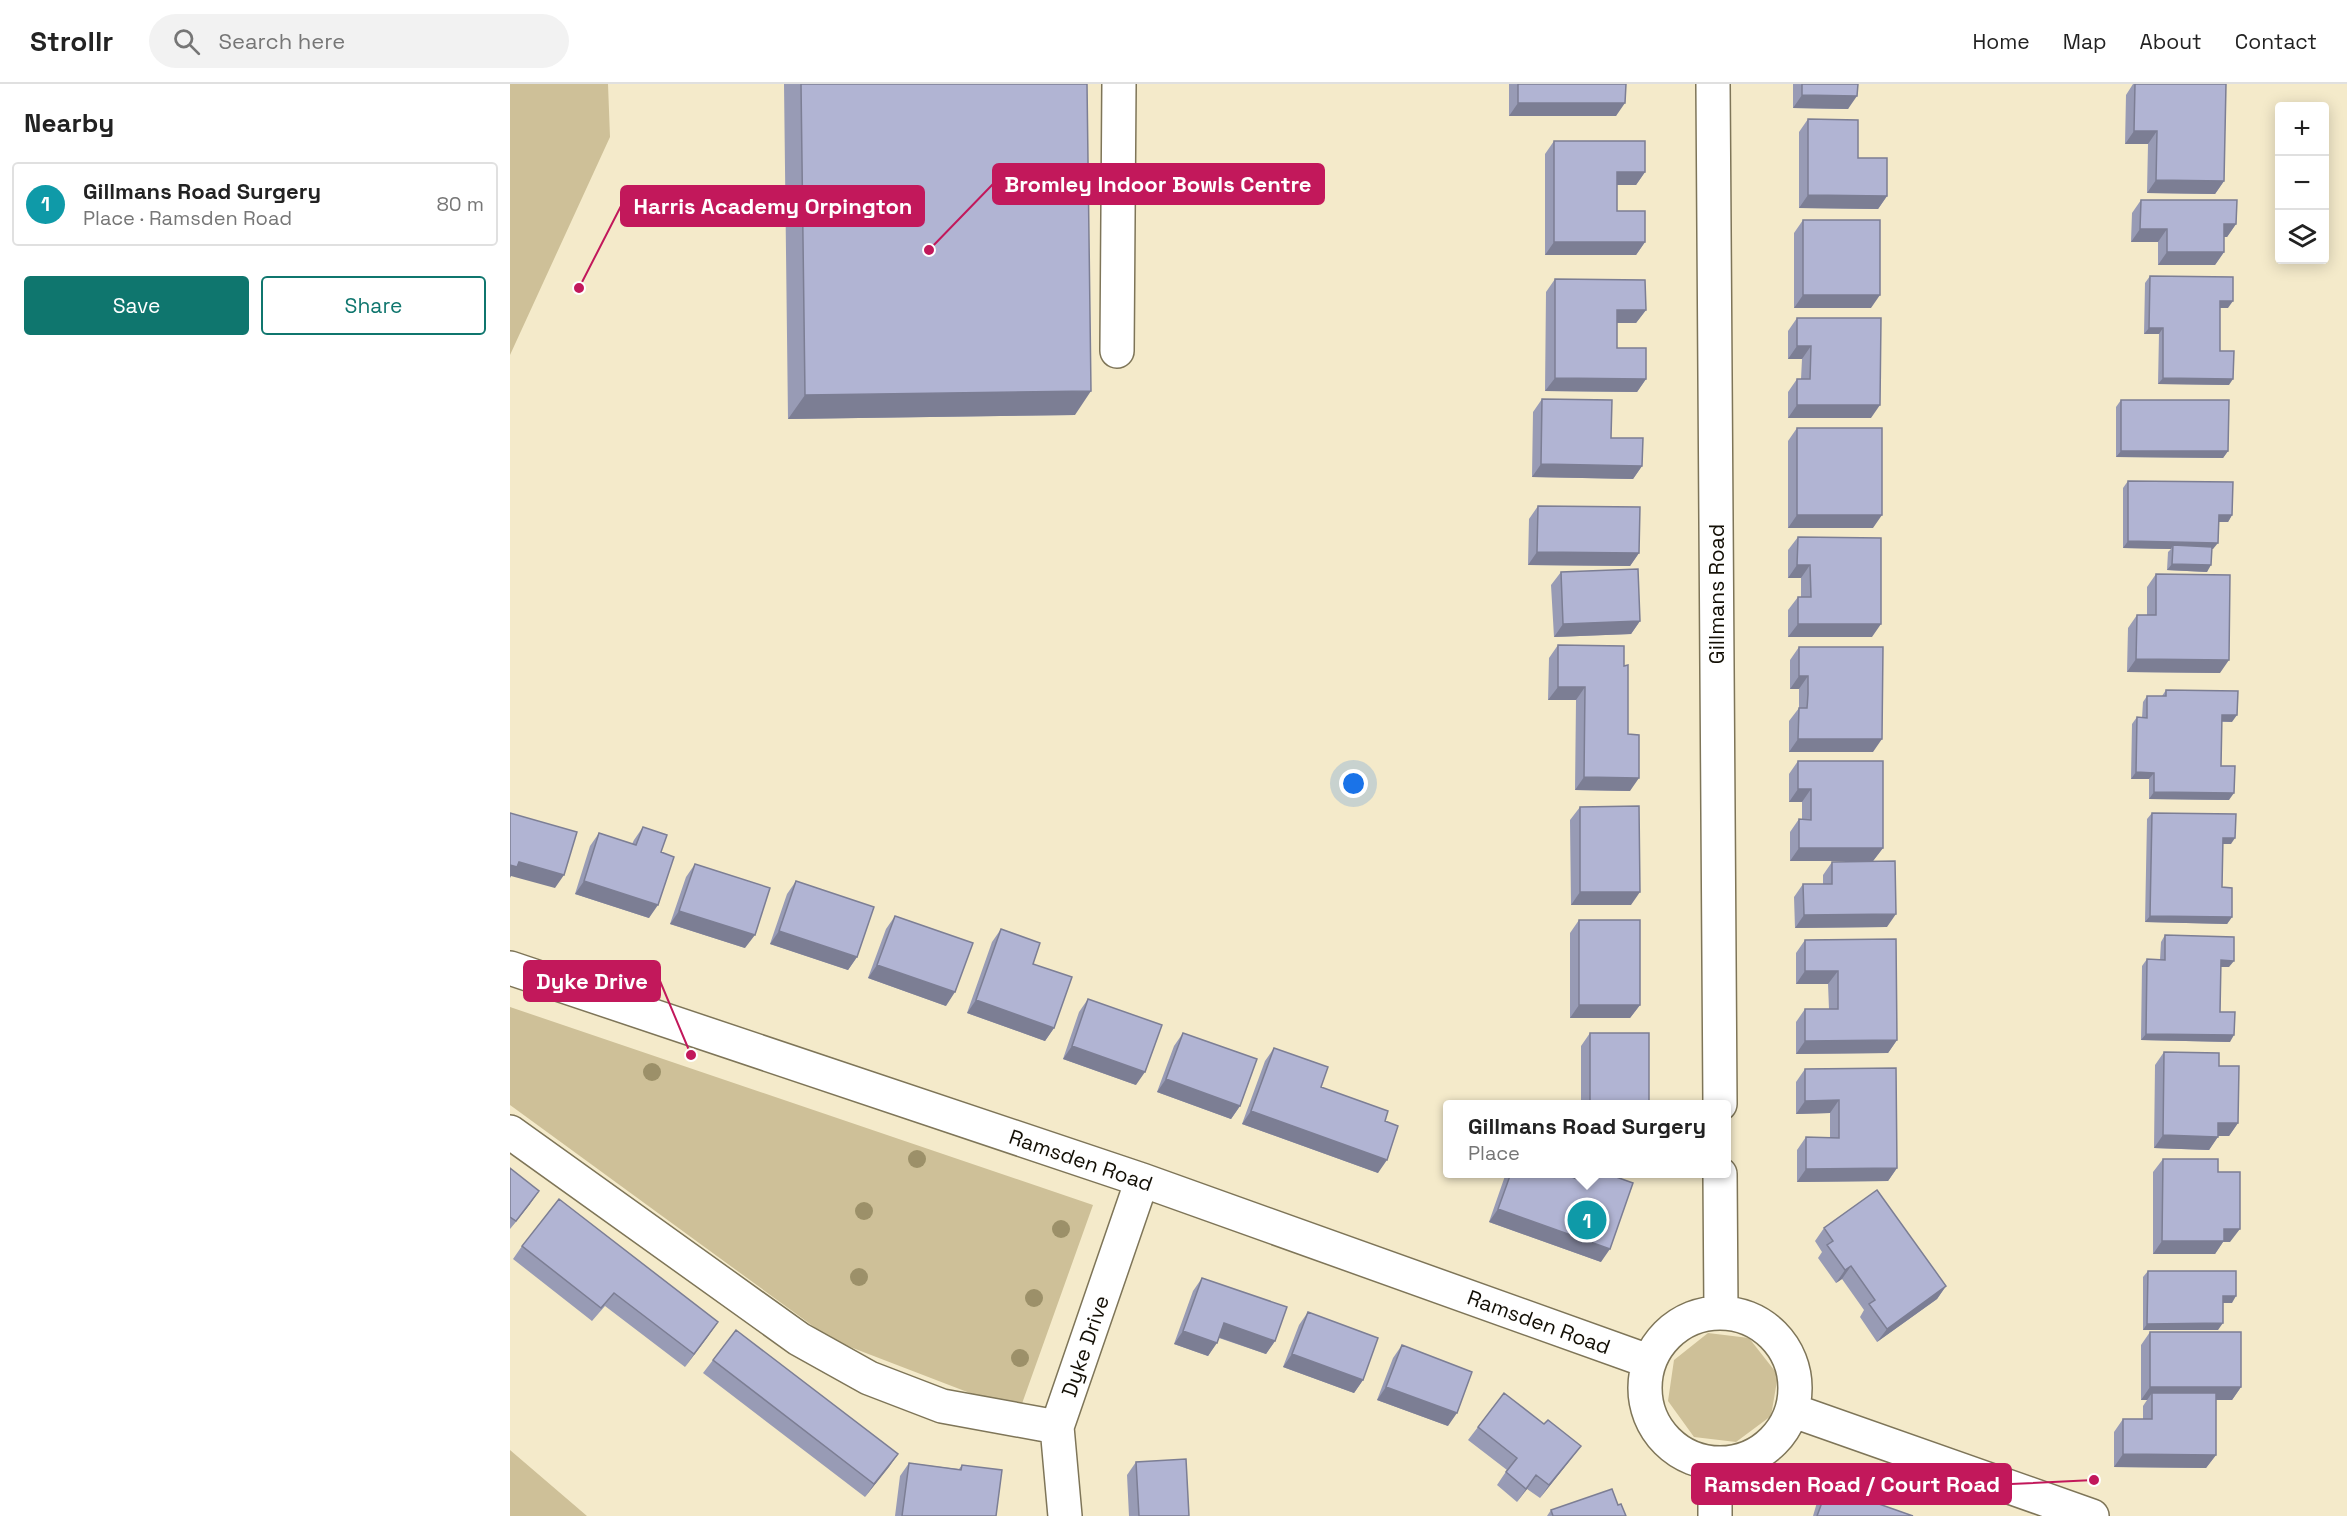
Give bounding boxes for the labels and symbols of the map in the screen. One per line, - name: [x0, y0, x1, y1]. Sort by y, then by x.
- callout: Bromley Indoor Bowls Centre: [993, 164, 1324, 204]
- text: Bromley Indoor Bowls Centre: [1005, 170, 1311, 198]
- callout: Harris Academy Orpington: [621, 186, 924, 226]
- text: Harris Academy Orpington: [634, 192, 912, 220]
- street label: Gillmans Road: [1703, 524, 1730, 664]
- your location: [1339, 769, 1368, 798]
- callout: Dyke Drive: [524, 961, 660, 1001]
- text: Dyke Drive: [536, 967, 648, 995]
- street label: Ramsden Road: [1006, 1123, 1156, 1197]
- pin: 1: [1568, 1198, 1606, 1242]
- street label: Ramsden Road: [1464, 1284, 1614, 1360]
- street label: Dyke Drive: [1055, 1292, 1115, 1400]
- callout: Ramsden Road / Court Road: [1692, 1464, 2011, 1504]
- text: Ramsden Road / Court Road: [1704, 1470, 2000, 1498]

